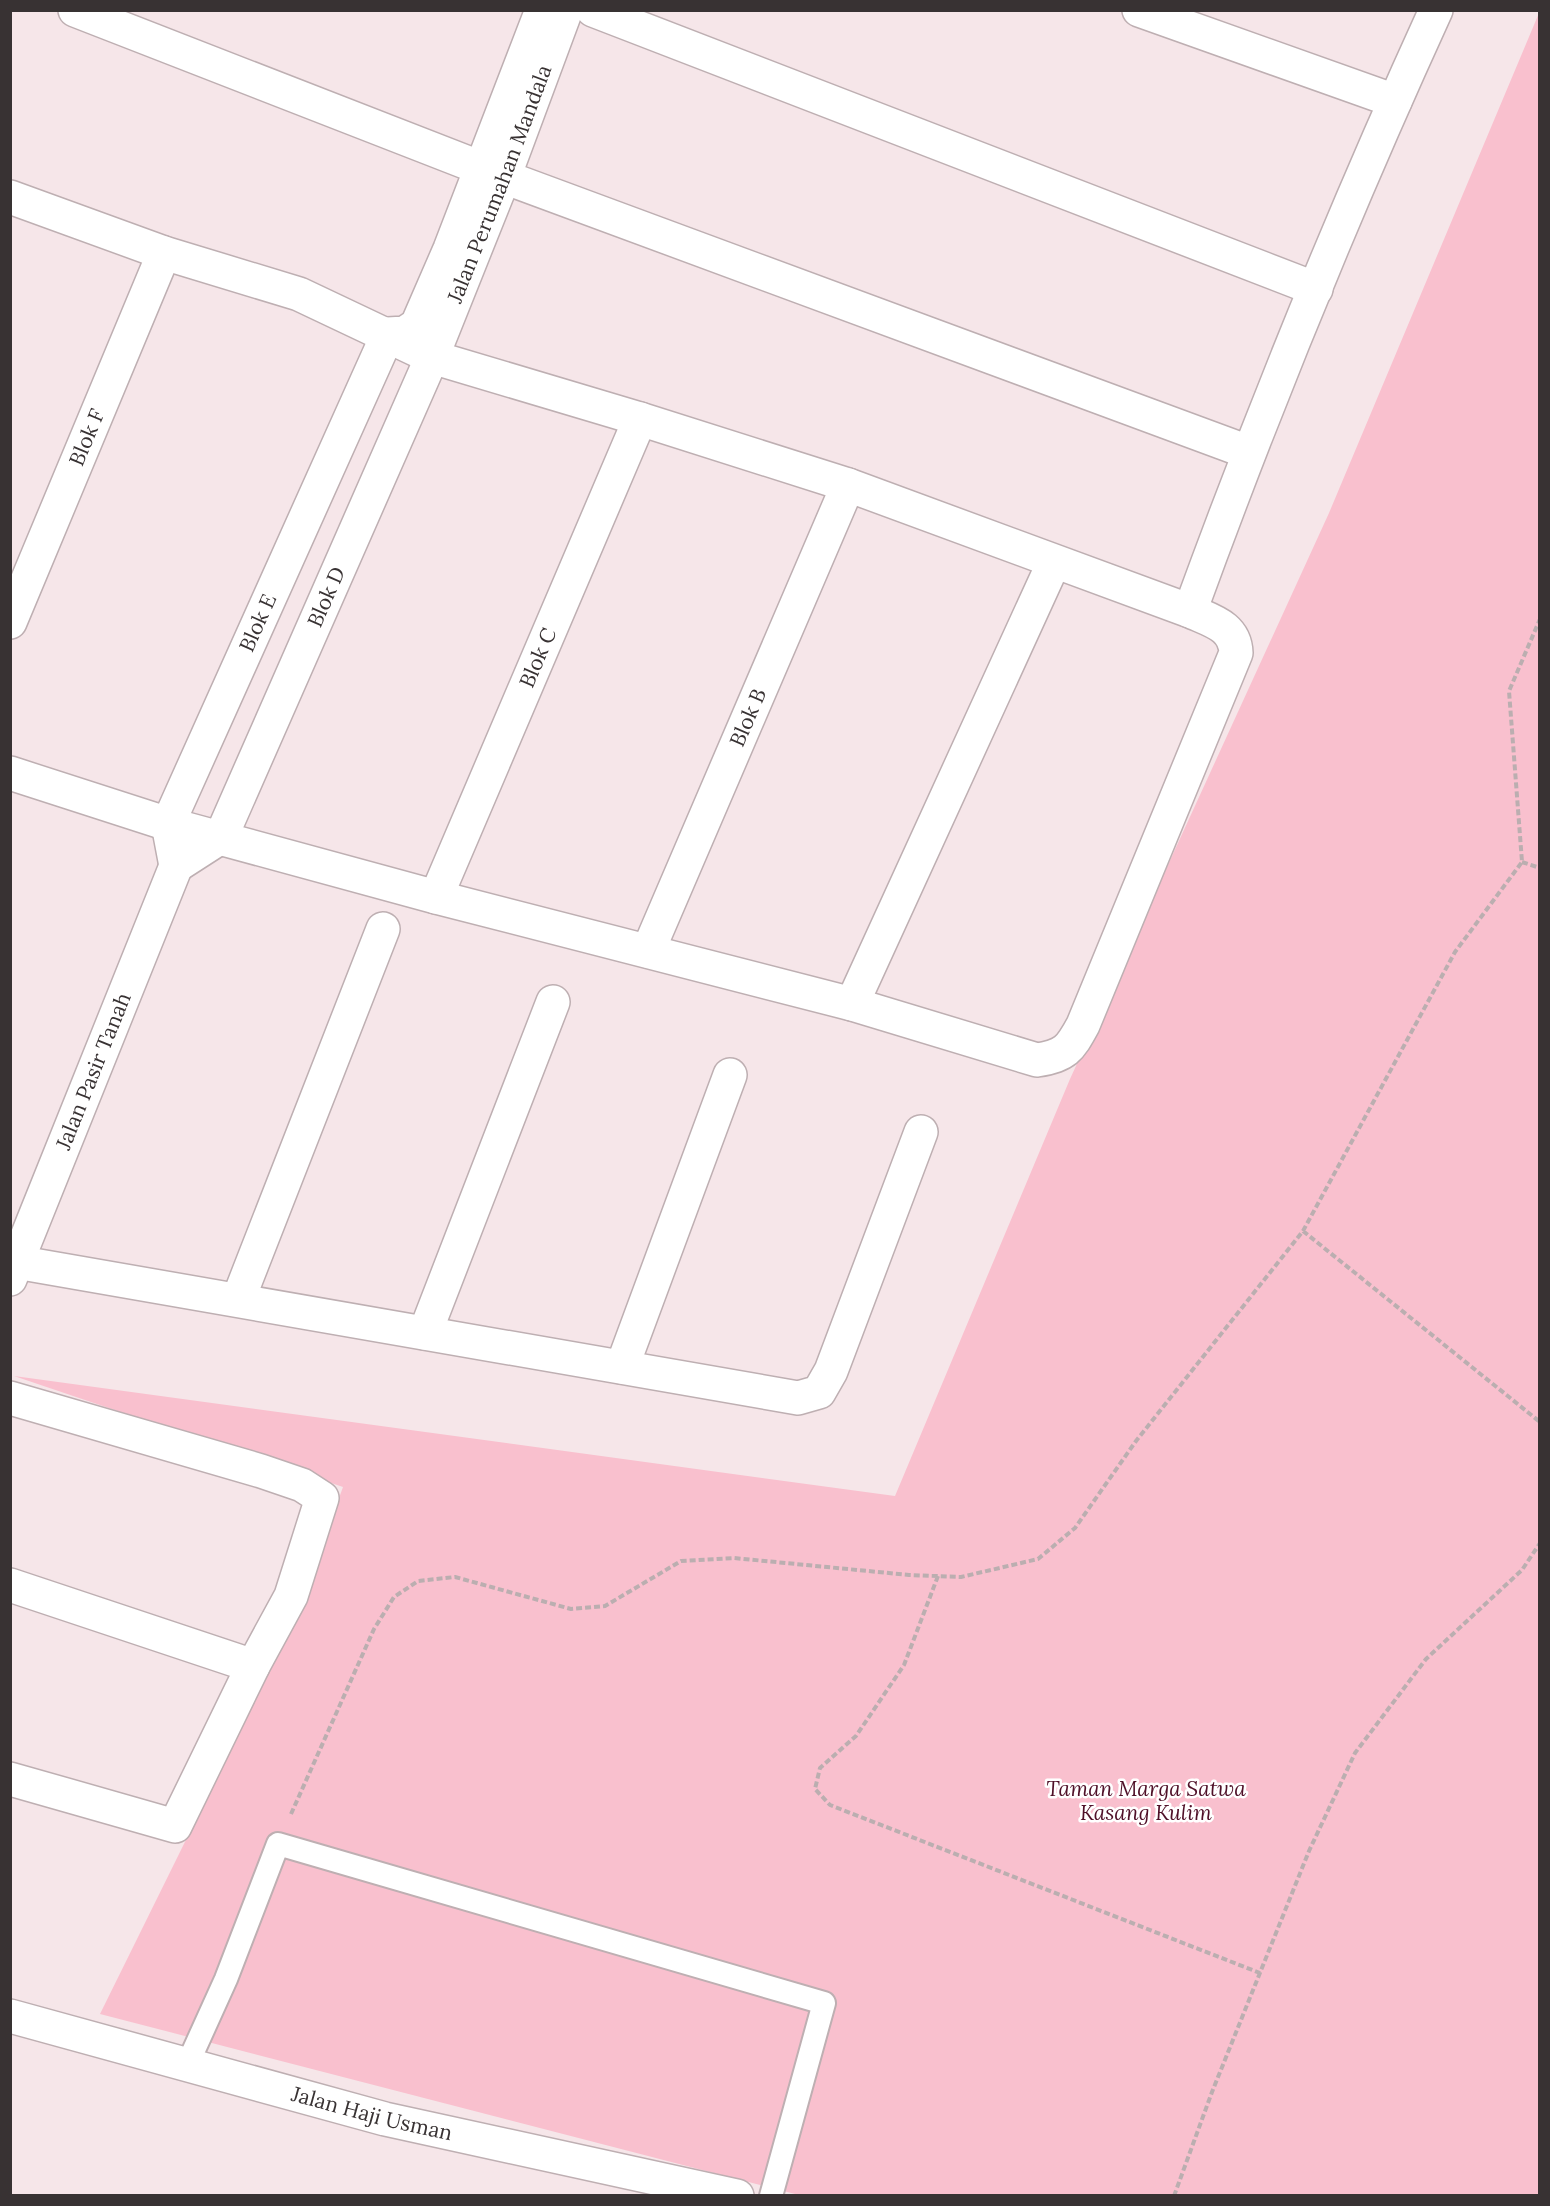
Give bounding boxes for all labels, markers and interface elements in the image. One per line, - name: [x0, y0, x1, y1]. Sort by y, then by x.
- street label: Jalan Perumahan Mandala: [441, 61, 557, 308]
- street label: Blok F: [63, 405, 110, 470]
- street label: Blok D: [301, 562, 351, 631]
- street label: Blok E: [233, 590, 282, 656]
- street label: Blok C: [513, 623, 562, 692]
- street label: Blok B: [723, 684, 772, 751]
- street label: Jalan Pasir Tanah: [49, 989, 137, 1154]
- park label: Taman Marga Satwa Kasang Kulim: [1046, 1775, 1246, 1826]
- street label: Jalan Haji Usman: [288, 2080, 455, 2146]

